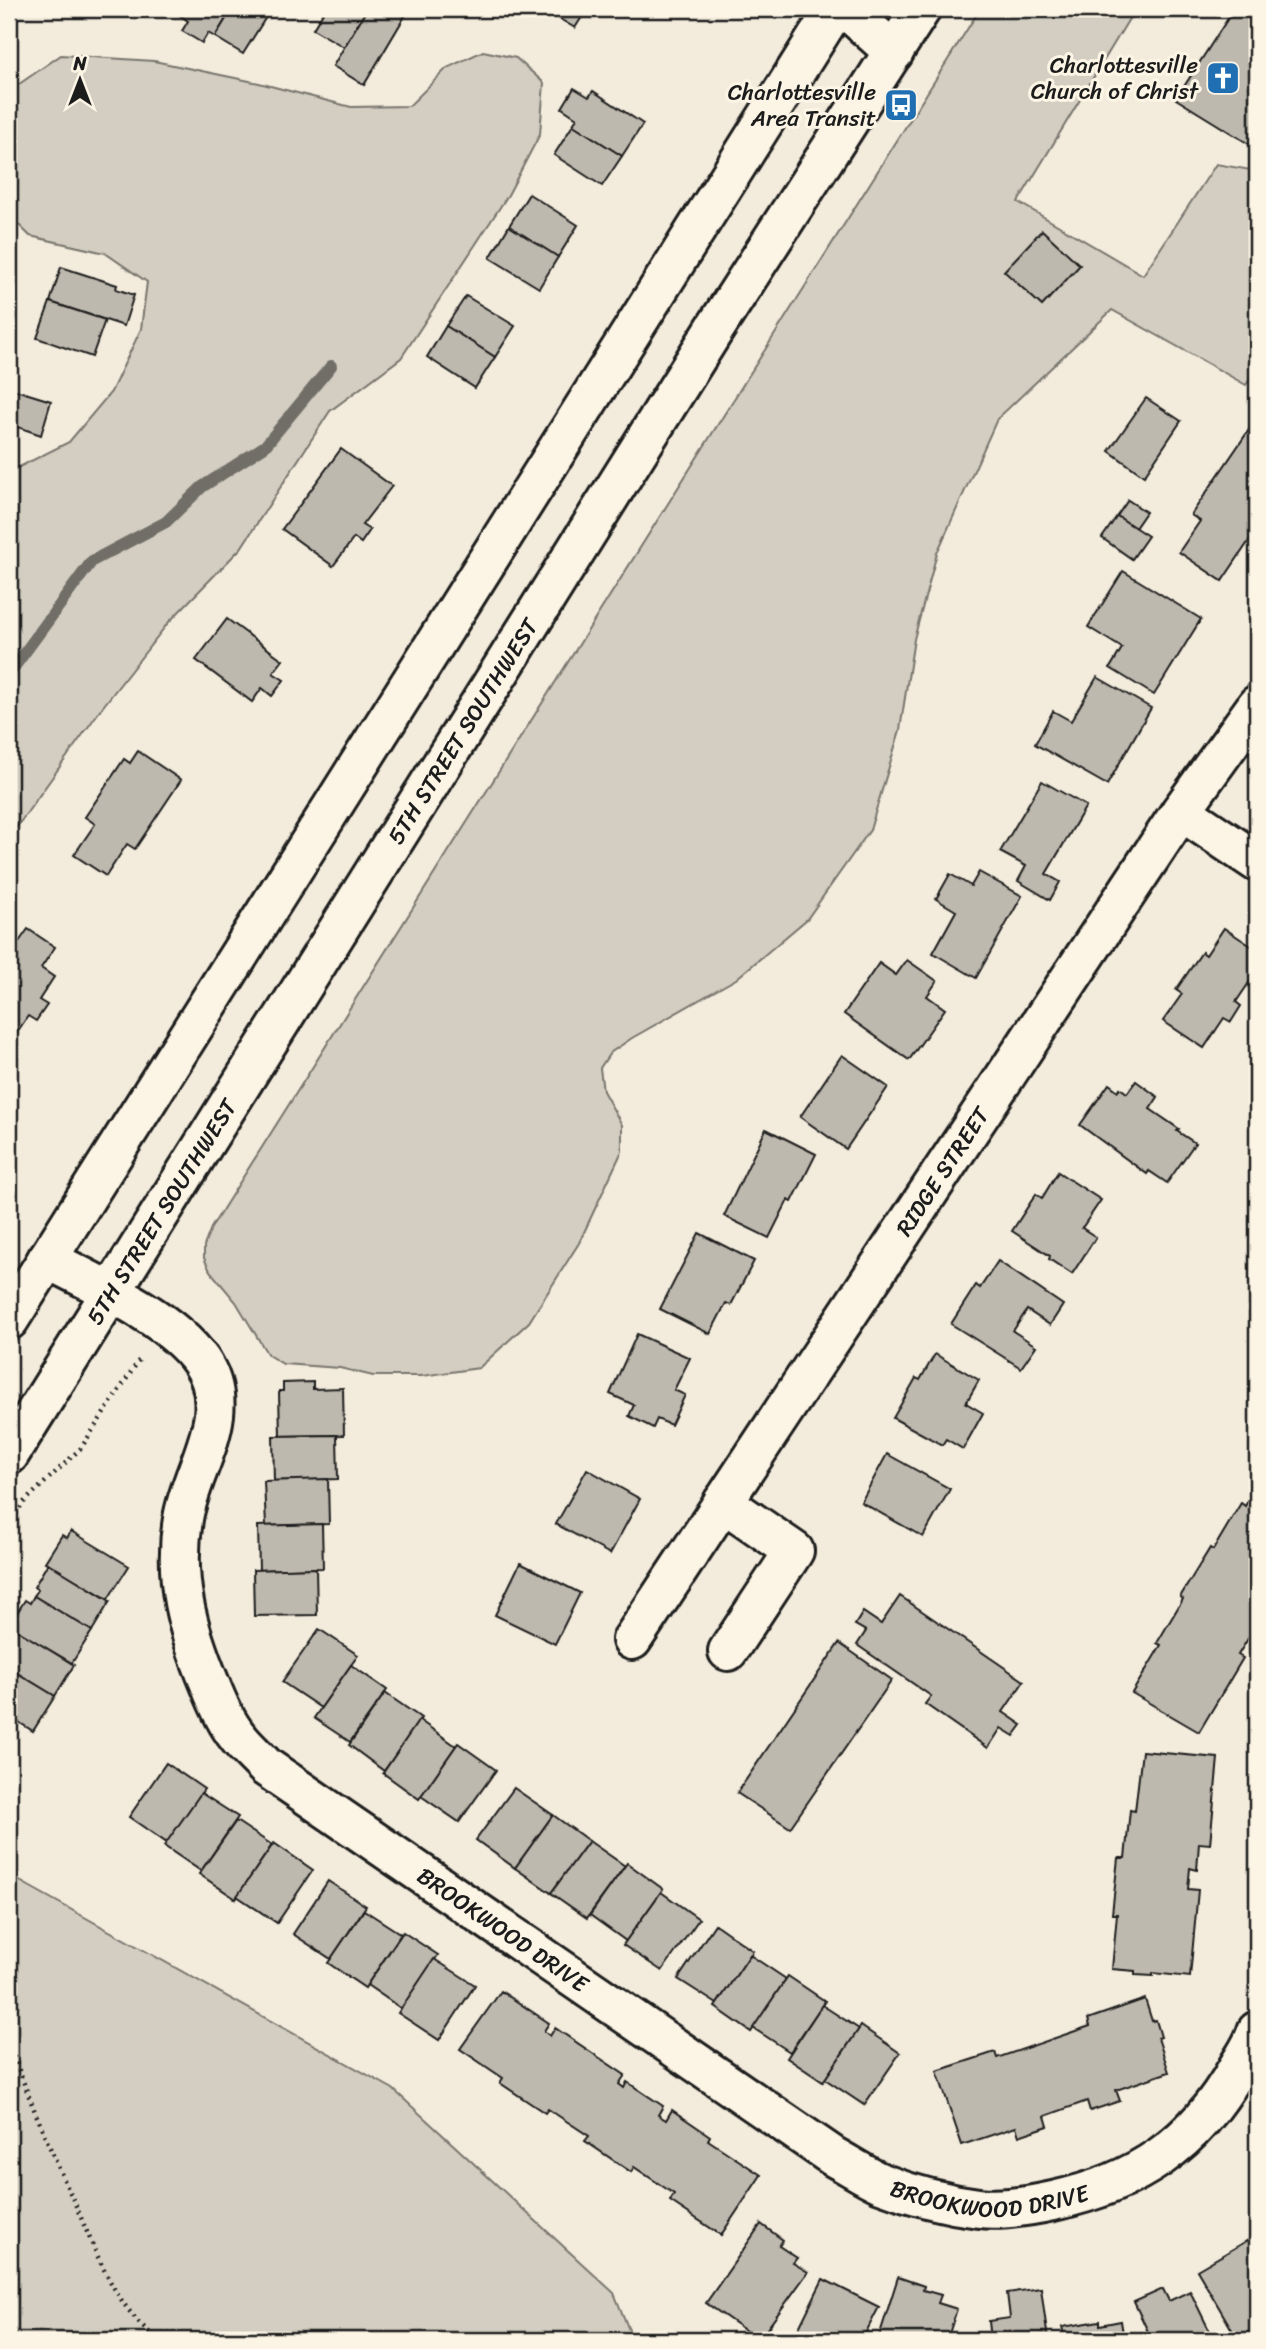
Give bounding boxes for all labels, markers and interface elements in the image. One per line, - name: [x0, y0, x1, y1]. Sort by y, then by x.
- place label: Charlottesville Church of Christ: [1031, 45, 1200, 112]
- north arrow: [46, 46, 116, 116]
- text: N: [72, 47, 87, 80]
- church icon: Charlottesville Church of Christ: [1204, 59, 1242, 97]
- place label: Charlottesville Area Transit: [728, 72, 876, 139]
- bus stop icon: Charlottesville Area Transit: [882, 86, 920, 124]
- street label: 5TH STREET SOUTHWEST: [376, 609, 550, 853]
- street label: 5TH STREET SOUTHWEST: [75, 1089, 249, 1333]
- street label: RIDGE STREET: [885, 1097, 1002, 1245]
- street label: BROOKWOOD DRIVE: [408, 1856, 598, 2004]
- street label: BROOKWOOD DRIVE: [885, 2168, 1095, 2230]

